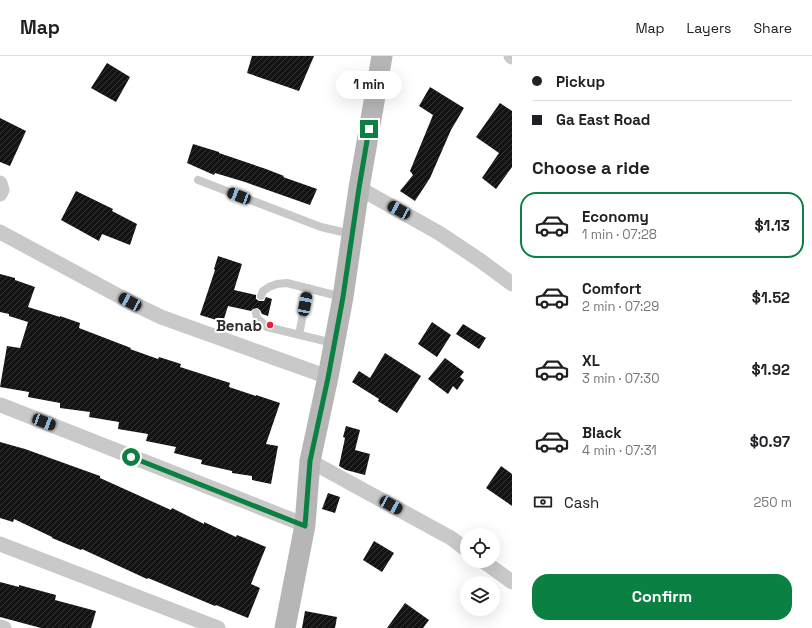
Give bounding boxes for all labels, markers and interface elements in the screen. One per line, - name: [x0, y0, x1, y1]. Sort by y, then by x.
- text: Map: [20, 15, 60, 40]
- text: Map: [635, 19, 665, 37]
- text: Layers: [687, 19, 731, 37]
- text: Share: [753, 19, 792, 37]
- callout: 1 min: [336, 71, 402, 99]
- text: Pickup: [556, 72, 605, 91]
- text: 1 min: [353, 76, 385, 93]
- text: Ga East Road: [556, 110, 650, 129]
- route end: [360, 120, 378, 138]
- text: Choose a ride: [532, 156, 650, 179]
- car: [226, 186, 252, 206]
- car: [386, 199, 412, 221]
- icon: car: [534, 207, 570, 243]
- text: Economy: [582, 207, 649, 226]
- text: $1.13: [755, 216, 790, 235]
- text: 1 min · 07:28: [582, 226, 657, 243]
- icon: car: [534, 279, 570, 315]
- text: Comfort: [582, 279, 642, 298]
- text: $1.52: [752, 288, 790, 307]
- car: [117, 291, 143, 313]
- car: [297, 291, 313, 317]
- text: 2 min · 07:29: [582, 298, 659, 315]
- place label: Benab: [216, 316, 262, 335]
- marker: Benab: [265, 320, 275, 330]
- icon: car: [534, 351, 570, 387]
- text: XL: [582, 351, 600, 370]
- text: $1.92: [752, 360, 790, 379]
- text: 3 min · 07:30: [582, 370, 660, 387]
- car: [31, 412, 57, 432]
- icon: car: [534, 423, 570, 459]
- text: Black: [582, 423, 622, 442]
- text: $0.97: [750, 432, 790, 451]
- text: 4 min · 07:31: [582, 442, 657, 459]
- route start: [122, 448, 140, 466]
- icon: cash: [532, 491, 554, 513]
- text: Cash: [564, 493, 599, 512]
- car: [378, 494, 404, 516]
- text: 250 m: [754, 494, 792, 511]
- map controls: [460, 528, 500, 616]
- button: locate: [460, 528, 500, 568]
- button: Confirm: [532, 574, 792, 620]
- button: layers: [460, 576, 500, 616]

